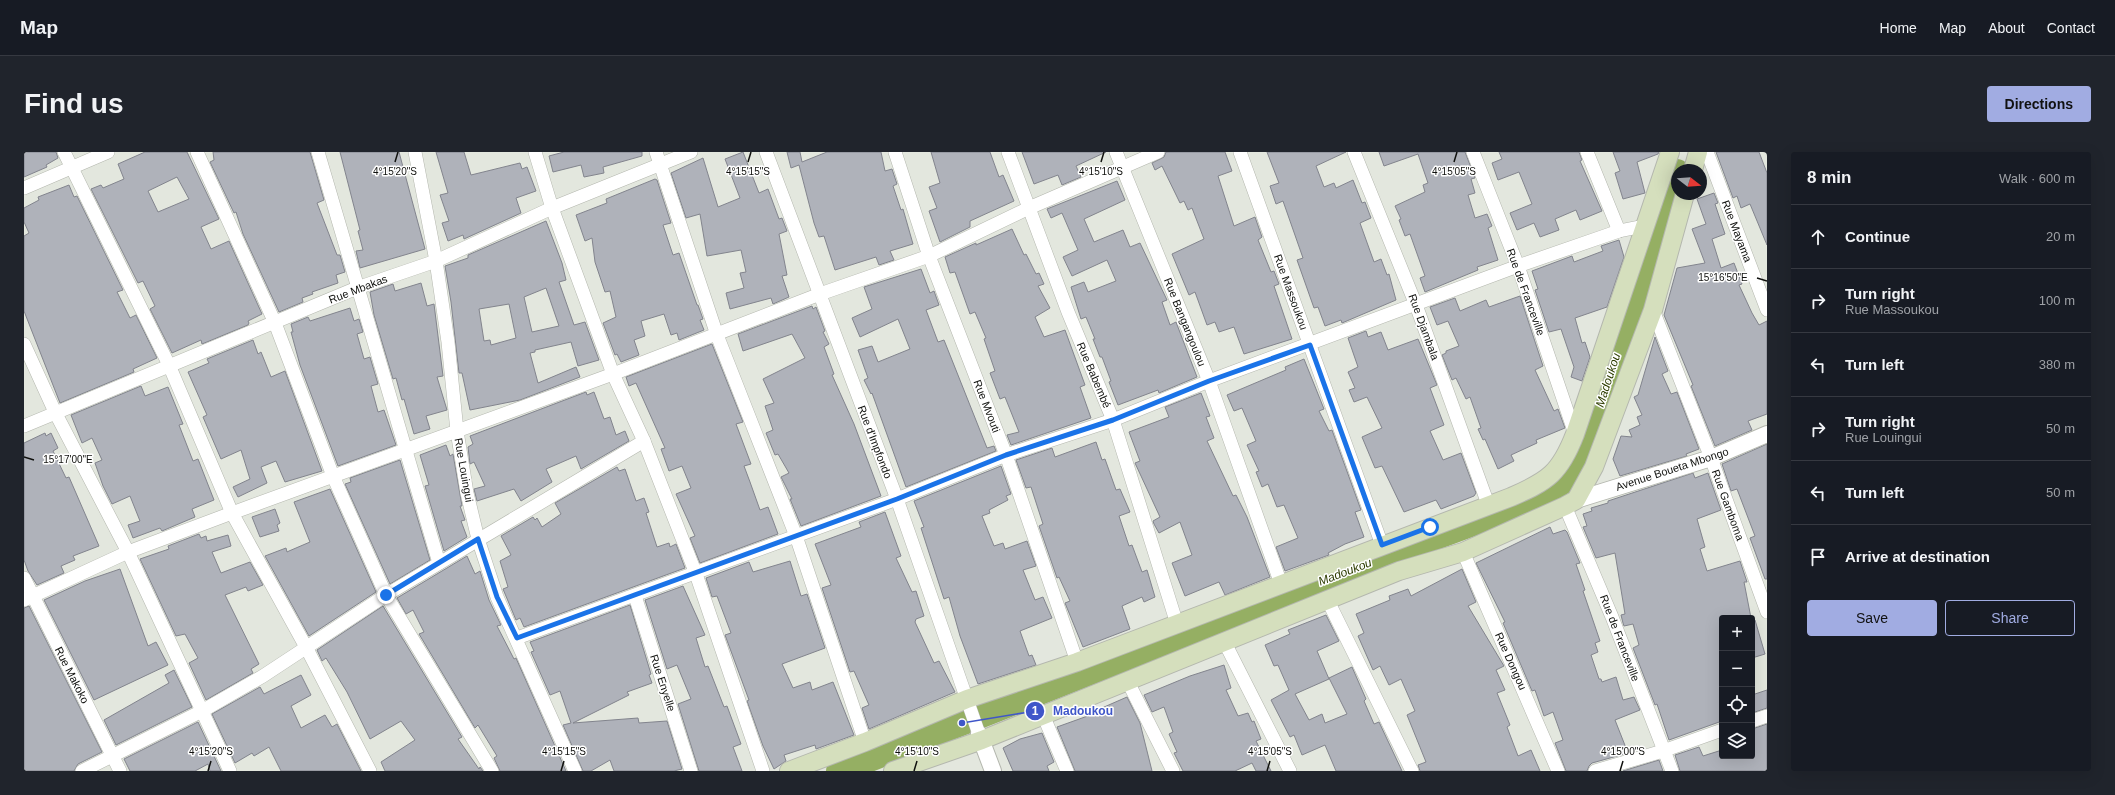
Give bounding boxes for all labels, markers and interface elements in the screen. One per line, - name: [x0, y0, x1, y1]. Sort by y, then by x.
- text: Map: [20, 17, 58, 38]
- text: Home: [1880, 20, 1917, 36]
- text: Map: [1939, 20, 1966, 36]
- text: About: [1988, 20, 2025, 36]
- text: Contact: [2047, 20, 2095, 36]
- button: Directions: [1987, 86, 2091, 122]
- text: Find us: [24, 88, 124, 119]
- north arrow: [1671, 164, 1707, 200]
- text: 4°15'20"S: [373, 166, 417, 177]
- text: 4°15'15"S: [726, 166, 770, 177]
- text: 4°15'10"S: [1079, 166, 1123, 177]
- text: 4°15'05"S: [1432, 166, 1476, 177]
- text: 8 min: [1807, 168, 1851, 187]
- text: Walk · 600 m: [1999, 171, 2075, 186]
- street label: Rue Mayama: [1720, 198, 1755, 265]
- icon: ahead: [1807, 226, 1829, 248]
- text: Continue: [1845, 228, 1910, 245]
- text: 20 m: [2046, 229, 2075, 244]
- street label: Rue de Franceville: [1505, 247, 1547, 337]
- street label: Rue Massoukou: [1272, 253, 1310, 331]
- street label: Rue Mbakas: [327, 272, 389, 306]
- text: 15°16'50"E: [1698, 272, 1748, 283]
- street label: Rue Bangangoulou: [1162, 276, 1208, 368]
- text: Turn right: [1845, 285, 1915, 302]
- icon: right: [1807, 290, 1829, 312]
- street label: Rue Djambala: [1406, 292, 1442, 363]
- text: 100 m: [2039, 293, 2075, 308]
- text: Rue Massoukou: [1845, 302, 1939, 317]
- street label: Rue Babembé: [1075, 340, 1113, 410]
- water label: Madoukou: [1593, 351, 1623, 409]
- icon: left: [1807, 354, 1829, 376]
- text: Turn left: [1845, 356, 1904, 373]
- text: 380 m: [2039, 357, 2075, 372]
- street label: Rue Mvouti: [971, 378, 1003, 434]
- street label: Rue d'Impfondo: [856, 404, 894, 480]
- text: Turn right: [1845, 413, 1915, 430]
- icon: right: [1807, 418, 1829, 440]
- text: 50 m: [2046, 421, 2075, 436]
- text: Rue Louingui: [1845, 430, 1922, 445]
- street label: Rue Louingui: [452, 437, 476, 503]
- street label: Avenue Boueta Mbongo: [1614, 445, 1730, 493]
- text: 15°17'00"E: [43, 454, 93, 465]
- street label: Rue Gamboma: [1710, 468, 1747, 543]
- icon: left: [1807, 482, 1829, 504]
- text: Turn left: [1845, 484, 1904, 501]
- text: 50 m: [2046, 485, 2075, 500]
- route start: [1421, 518, 1439, 536]
- icon: arrive: [1807, 546, 1829, 568]
- text: Arrive at destination: [1845, 548, 1990, 565]
- water label: Madoukou: [1316, 555, 1374, 589]
- route end: [377, 586, 395, 604]
- street label: Rue de Franceville: [1598, 593, 1642, 683]
- button: Save: [1807, 600, 1937, 636]
- button: Share: [1945, 600, 2075, 636]
- map controls: [1719, 615, 1755, 759]
- button: +: [1719, 615, 1755, 651]
- street label: Rue Dongou: [1493, 630, 1529, 692]
- street label: Rue Makoko: [53, 645, 91, 705]
- button: −: [1719, 651, 1755, 687]
- street label: Rue Enyelle: [648, 653, 678, 713]
- button: locate: [1719, 687, 1755, 723]
- callout: Madoukou: [1025, 699, 1121, 723]
- text: 1: [1032, 704, 1039, 718]
- text: Madoukou: [1053, 704, 1113, 718]
- button: layers: [1719, 723, 1755, 759]
- text: 4°15'20"S: [189, 746, 233, 757]
- text: 4°15'15"S: [542, 746, 586, 757]
- text: 4°15'10"S: [895, 746, 939, 757]
- text: 4°15'05"S: [1248, 746, 1292, 757]
- text: 4°15'00"S: [1601, 746, 1645, 757]

